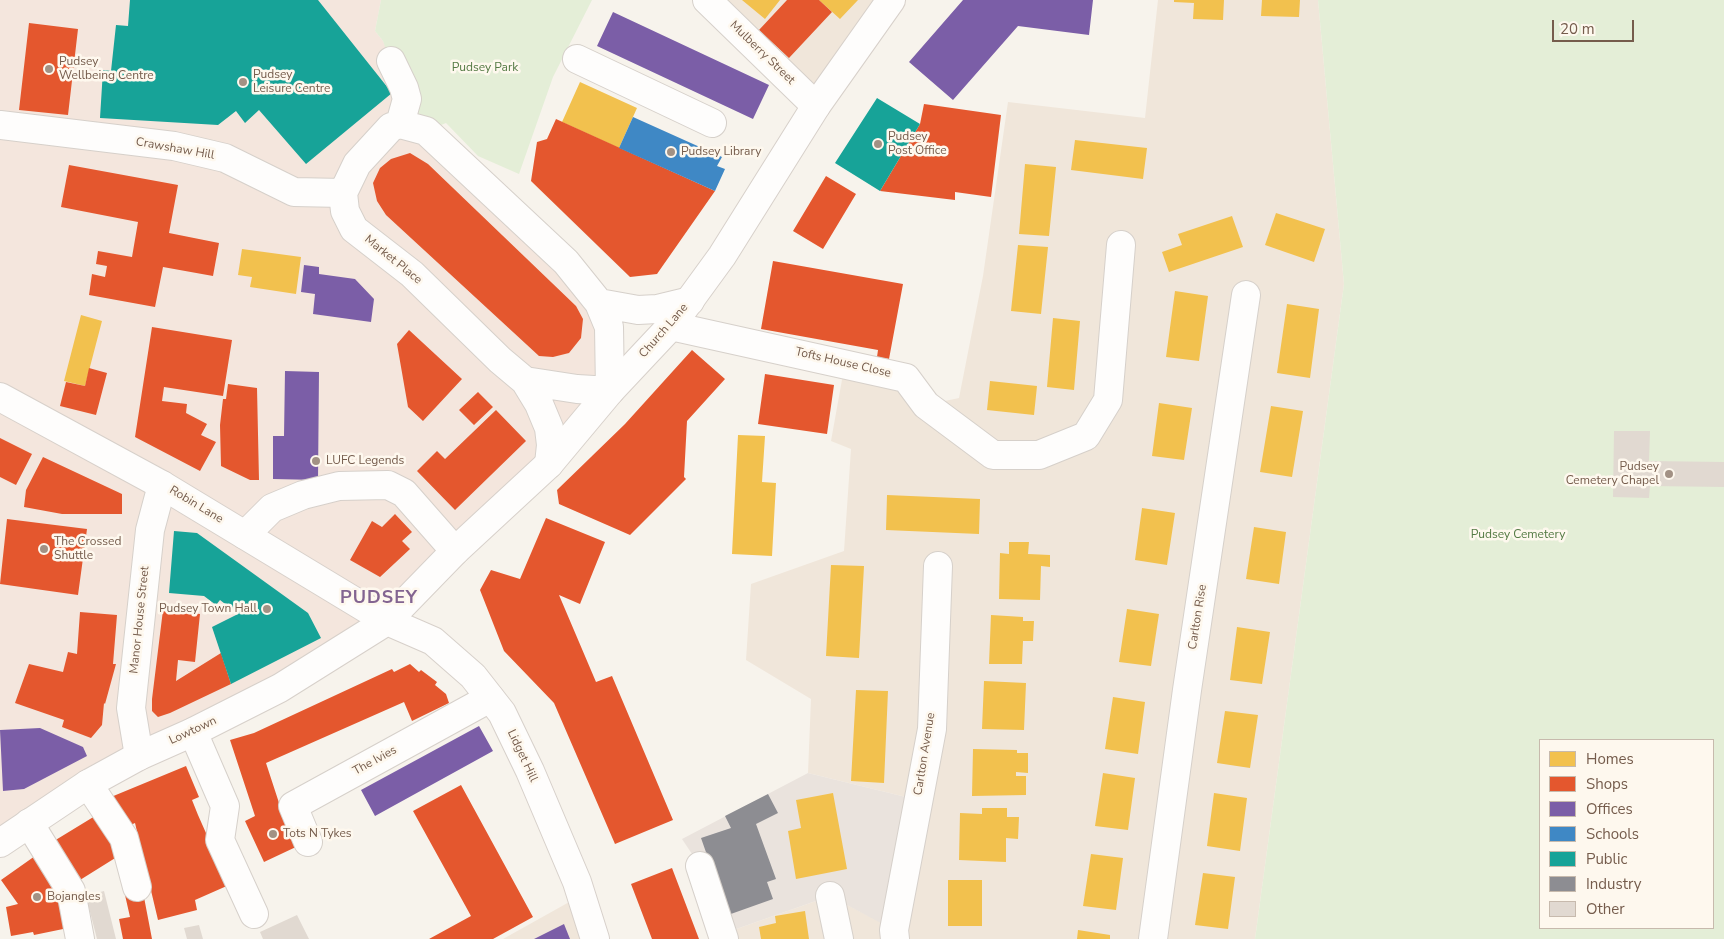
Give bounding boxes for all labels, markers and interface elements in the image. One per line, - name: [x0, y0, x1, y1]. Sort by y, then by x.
- scale bar: [1554, 10, 1636, 42]
- street label: Mulberry Street: [726, 18, 798, 88]
- text: 20 m: [1560, 19, 1595, 39]
- place label: Pudsey Wellbeing Centre: [59, 55, 154, 83]
- park label: Pudsey Park: [452, 61, 518, 75]
- marker: Pudsey Wellbeing Centre: [43, 63, 55, 75]
- place label: Pudsey Leisure Centre: [253, 68, 330, 96]
- marker: Pudsey Leisure Centre: [237, 76, 249, 88]
- place label: Pudsey Post Office: [888, 130, 947, 158]
- street label: Crawshaw Hill: [135, 135, 215, 163]
- marker: Pudsey Post Office: [872, 138, 884, 150]
- place label: Pudsey Library: [681, 145, 761, 159]
- marker: Pudsey Library: [665, 146, 677, 158]
- street label: Market Place: [361, 232, 425, 288]
- street label: Church Lane: [636, 301, 692, 361]
- street label: Tofts House Close: [794, 345, 892, 381]
- place label: LUFC Legends: [326, 454, 404, 468]
- marker: LUFC Legends: [310, 455, 322, 467]
- place label: Pudsey Cemetery Chapel: [1566, 460, 1659, 488]
- marker: Pudsey Cemetery Chapel: [1663, 468, 1675, 480]
- street label: Robin Lane: [166, 483, 226, 527]
- park label: Pudsey Cemetery: [1471, 528, 1565, 542]
- place label: The Crossed Shuttle: [54, 535, 121, 563]
- marker: The Crossed Shuttle: [38, 543, 50, 555]
- street label: Manor House Street: [127, 566, 153, 674]
- street label: Carlton Rise: [1186, 583, 1210, 651]
- district label: PUDSEY: [339, 588, 419, 610]
- place label: Pudsey Town Hall: [159, 602, 257, 616]
- marker: Pudsey Town Hall: [261, 603, 273, 615]
- street label: Carlton Avenue: [911, 712, 939, 796]
- street label: Lowtown: [167, 714, 219, 748]
- street label: Lidget Hill: [504, 728, 540, 784]
- legend: [1539, 739, 1714, 929]
- street label: The Ivies: [351, 743, 399, 779]
- text: Homes: [1586, 749, 1634, 769]
- text: Shops: [1586, 774, 1628, 794]
- text: Offices: [1586, 799, 1633, 819]
- text: Schools: [1586, 824, 1639, 844]
- place label: Tots N Tykes: [283, 827, 352, 841]
- marker: Tots N Tykes: [267, 828, 279, 840]
- text: Public: [1586, 849, 1627, 869]
- text: Industry: [1586, 874, 1641, 894]
- place label: Bojangles: [47, 890, 100, 904]
- marker: Bojangles: [31, 891, 43, 903]
- text: Other: [1586, 899, 1625, 919]

